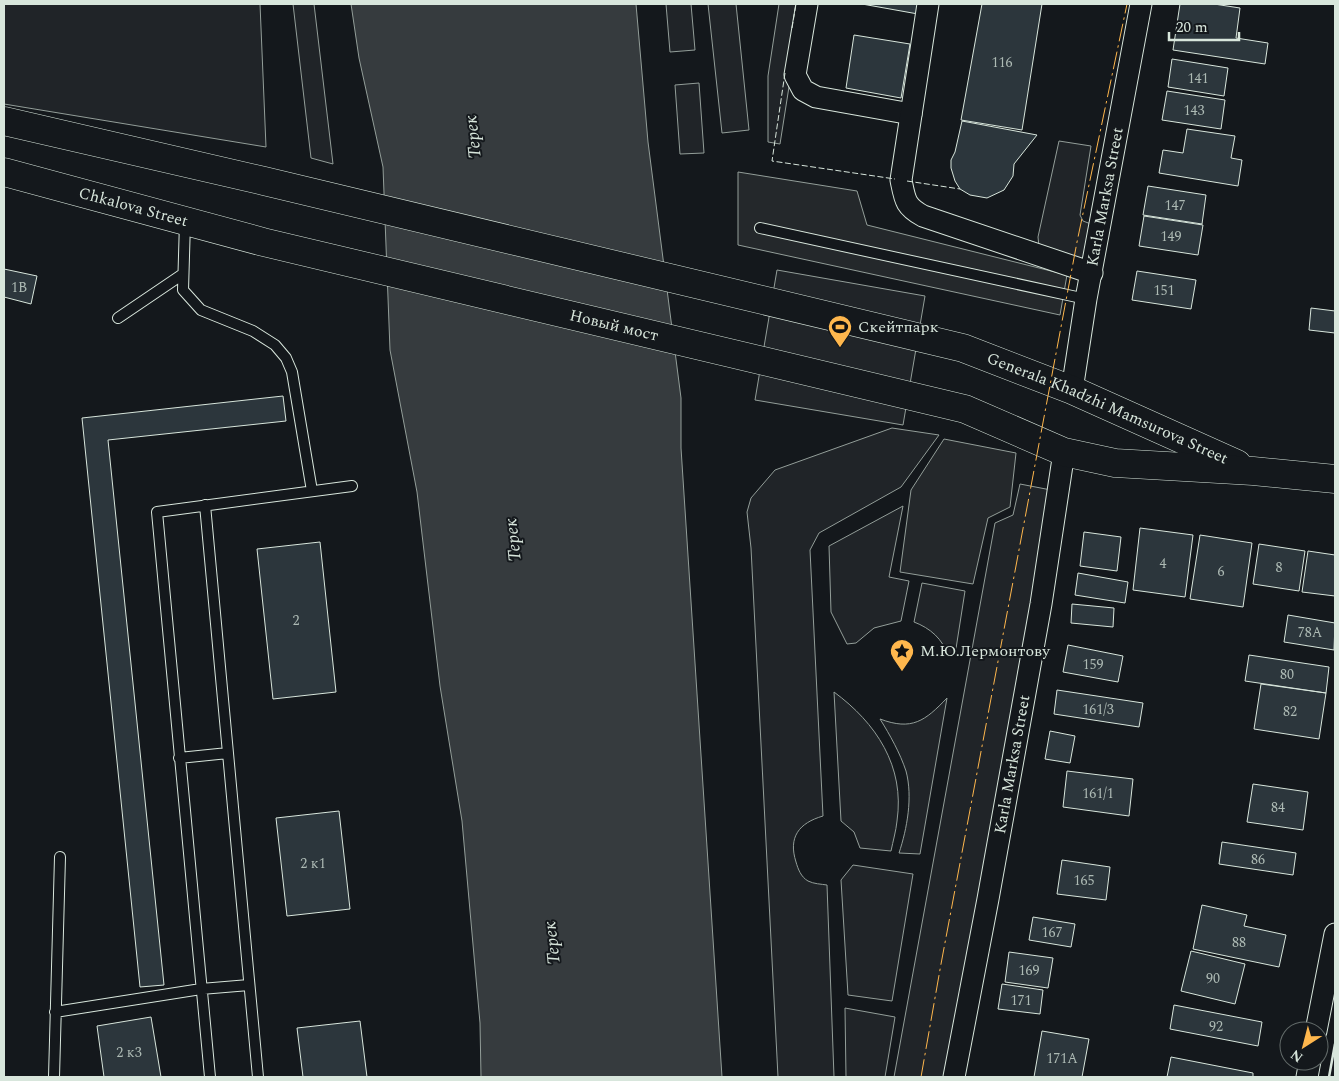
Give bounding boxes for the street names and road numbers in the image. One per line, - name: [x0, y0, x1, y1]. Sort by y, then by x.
- street label: Karla Marksa Street: [1080, 125, 1130, 268]
- street label: Chkalova Street: [76, 181, 191, 233]
- street label: Новый мост: [567, 303, 661, 348]
- street label: Generala Khadzhi Mamsurova Street: [983, 346, 1232, 471]
- street label: Karla Marksa Street: [988, 693, 1037, 836]

